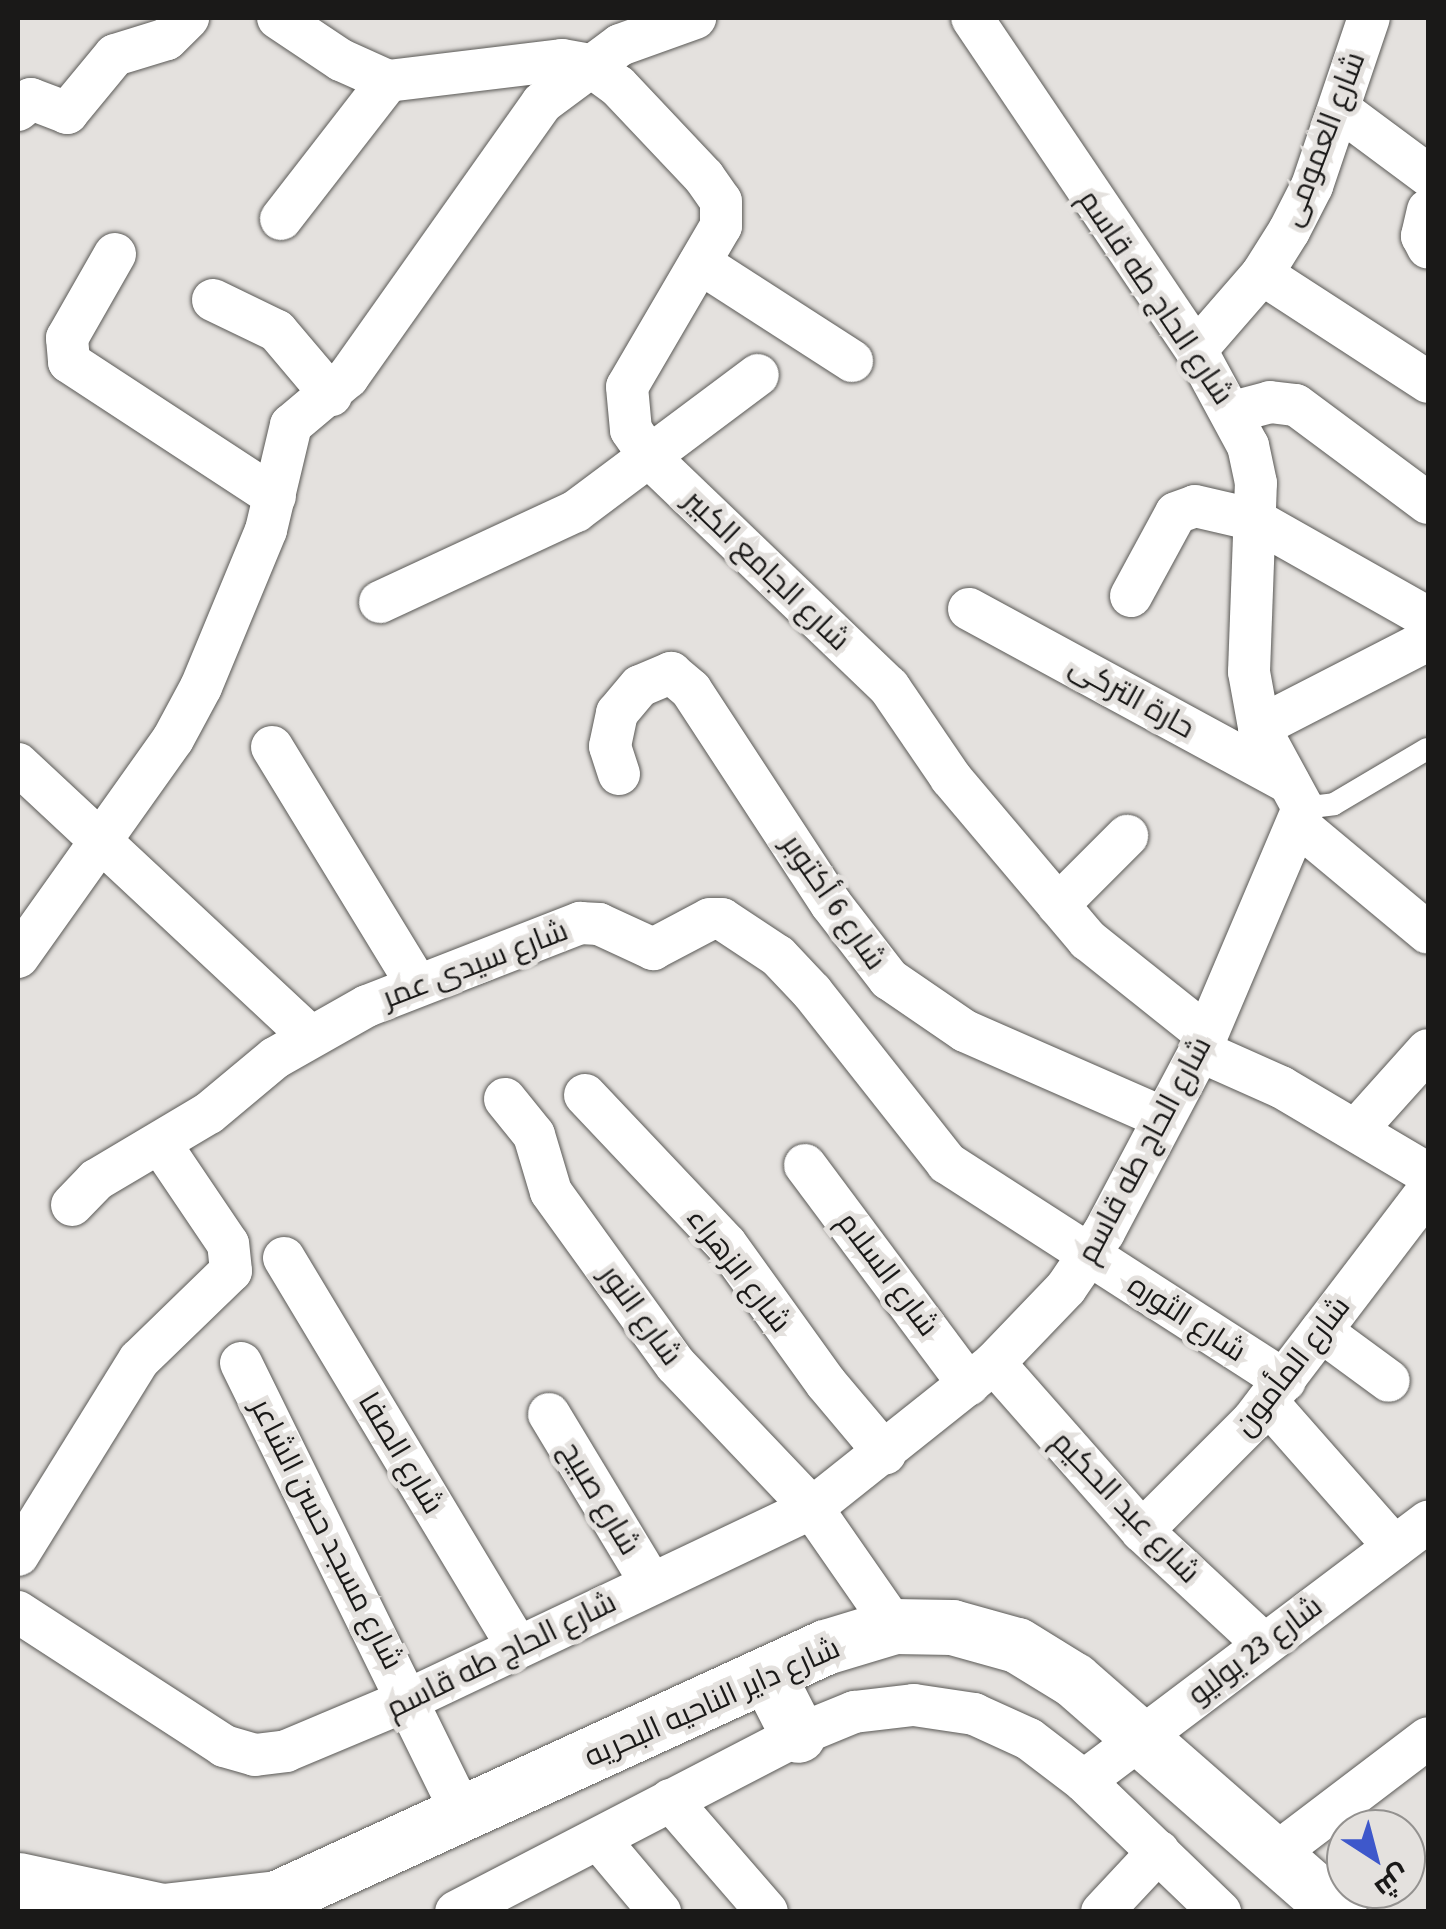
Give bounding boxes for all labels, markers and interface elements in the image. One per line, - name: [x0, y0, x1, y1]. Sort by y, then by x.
- street label: شارع العمومى: [1273, 47, 1373, 231]
- street label: شارع الحاج طه قاسم: [1071, 183, 1241, 411]
- street label: شارع الجامع الكبير: [677, 482, 857, 658]
- street label: حارة التركى: [1063, 648, 1201, 746]
- street label: شارع 6 أكتوبر: [774, 827, 894, 977]
- street label: شارع سيدى عمر: [377, 912, 573, 1016]
- street label: شارع الحاج طه قاسم: [1069, 1031, 1219, 1269]
- street label: شارع الزهراء: [679, 1201, 799, 1339]
- street label: شارع السلام: [830, 1205, 946, 1343]
- street label: شارع النور: [592, 1258, 690, 1372]
- street label: شارع الثوره: [1121, 1267, 1253, 1369]
- street label: شارع المأمون: [1226, 1289, 1358, 1443]
- street label: شارع الصفا: [351, 1386, 451, 1520]
- street label: شارع مسجد حسن الشاعر: [243, 1393, 411, 1675]
- street label: شارع عبد الحكيم: [1044, 1423, 1208, 1591]
- street label: شارع صبيح: [552, 1435, 648, 1561]
- street label: شارع الحاج طه قاسم: [380, 1584, 622, 1726]
- street label: شارع 23 يوليو: [1181, 1588, 1329, 1712]
- street label: شارع داير الناحيه البحريه: [579, 1630, 845, 1774]
- north arrow: [1326, 1809, 1426, 1909]
- text: ش: [1369, 1858, 1417, 1906]

